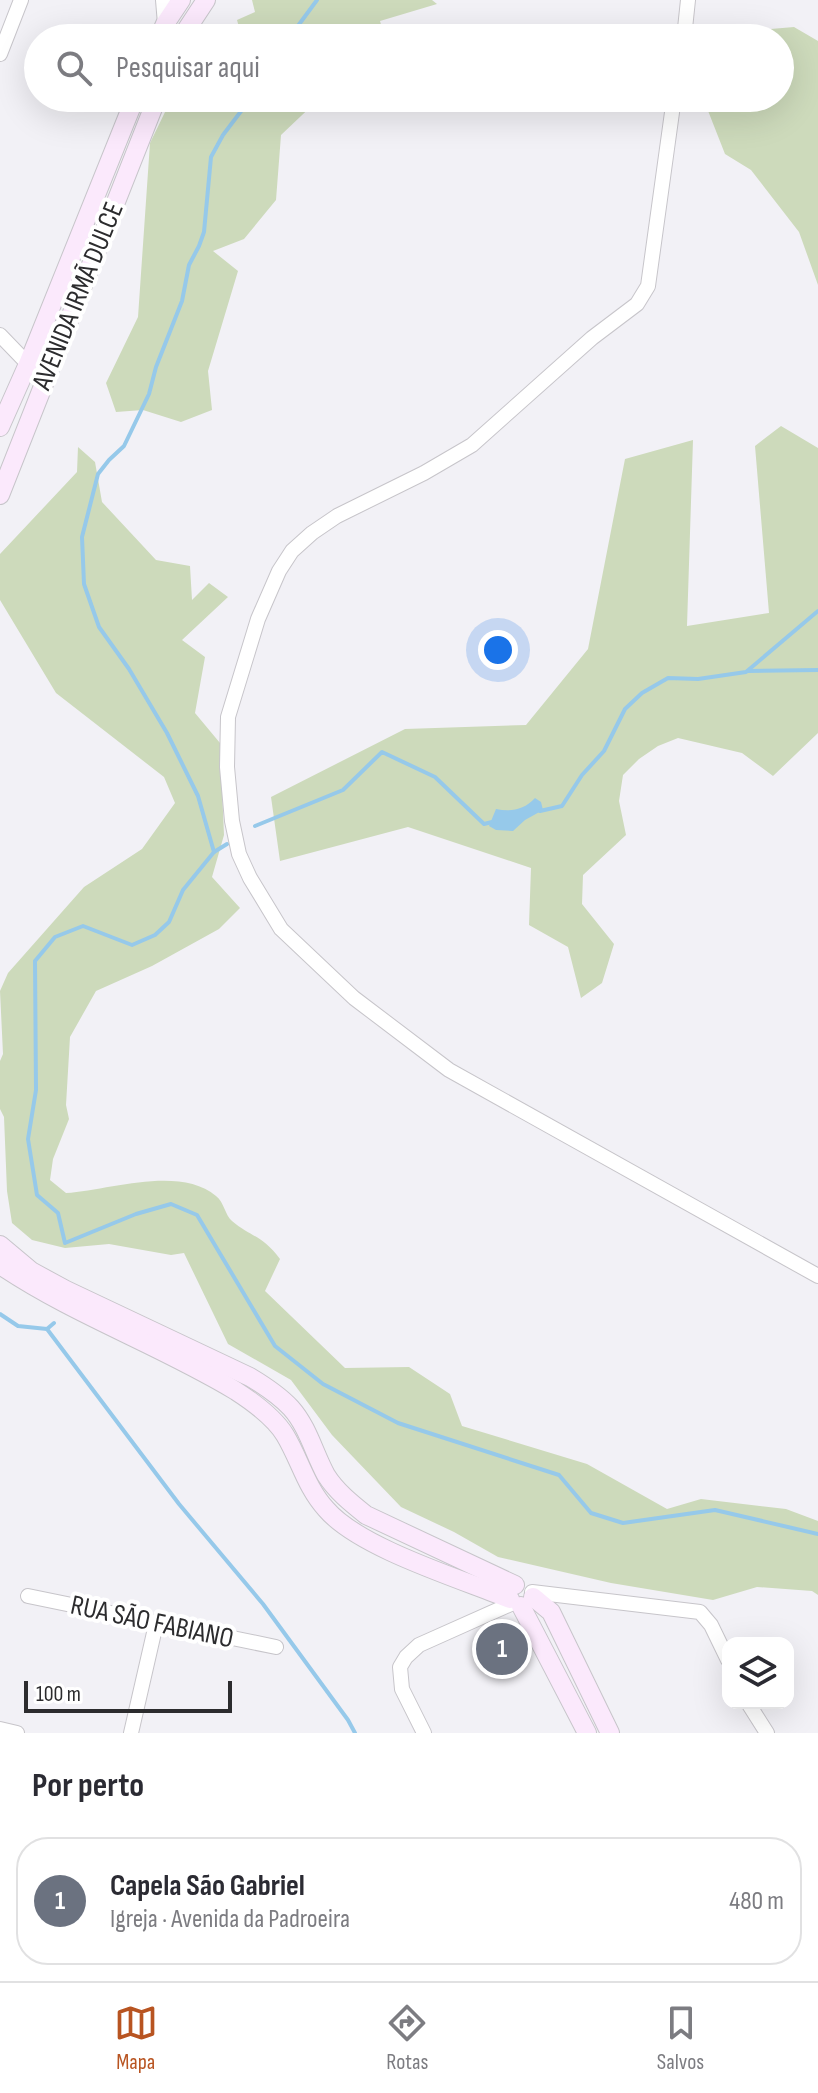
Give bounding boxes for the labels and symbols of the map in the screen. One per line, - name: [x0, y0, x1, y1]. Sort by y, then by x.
- street label: AVENIDA IRMÃ DULCE: [25, 197, 131, 396]
- your location: [478, 630, 518, 670]
- street label: RUA SÃO FABIANO: [68, 1589, 236, 1655]
- pin: 1: [476, 1619, 528, 1679]
- scale bar: [24, 1677, 232, 1713]

